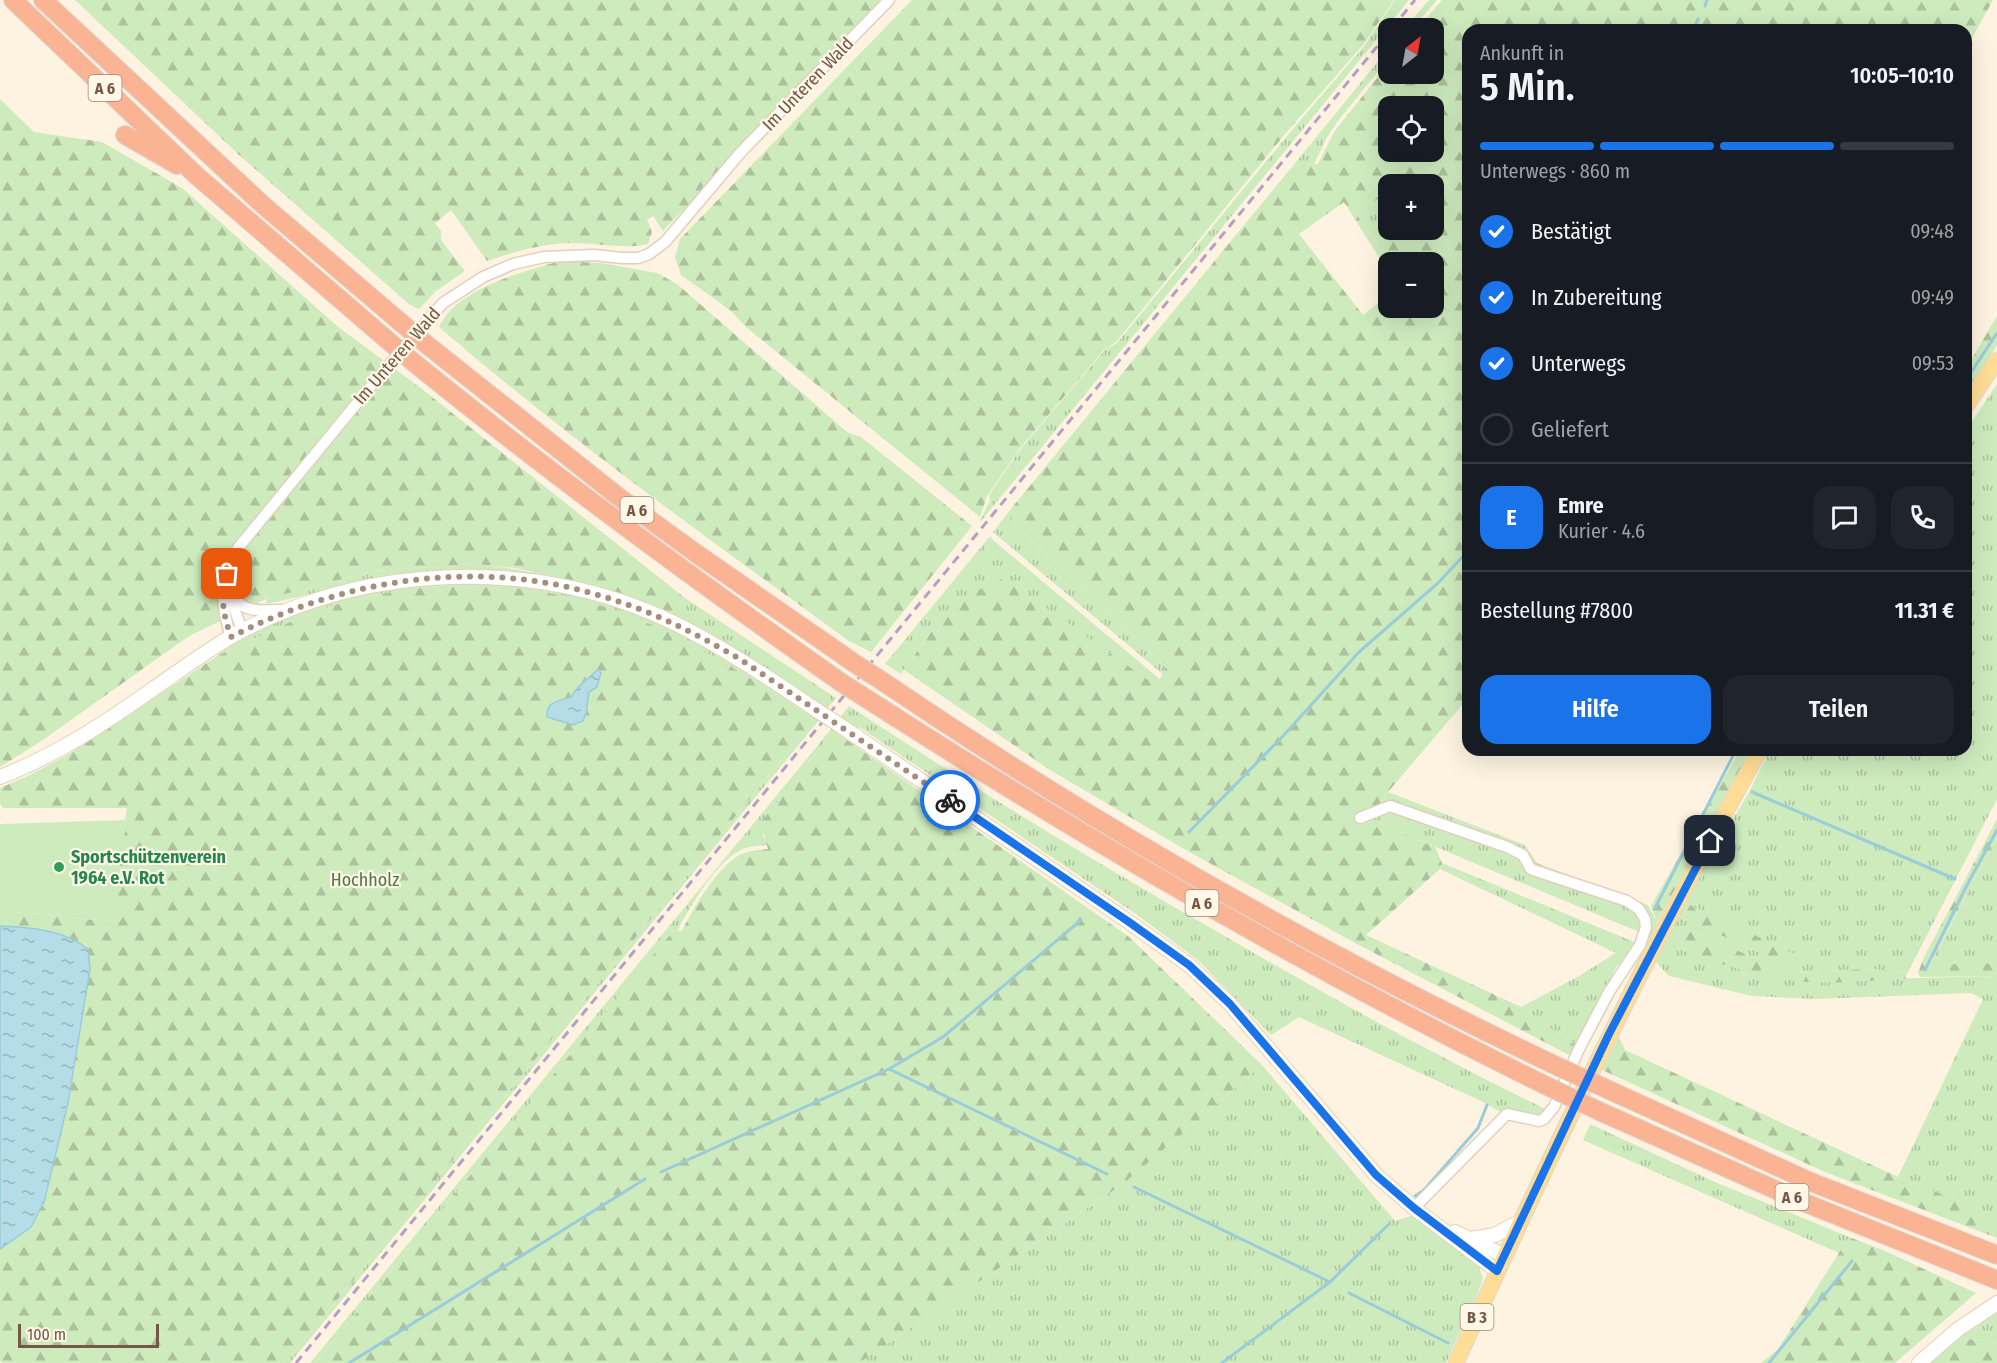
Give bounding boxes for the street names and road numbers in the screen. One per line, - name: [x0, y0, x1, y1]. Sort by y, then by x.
- street label: Im Unteren Wald: [758, 33, 858, 135]
- road number: A 6: [88, 75, 122, 101]
- street label: Im Unteren Wald: [349, 303, 445, 409]
- road number: A 6: [620, 497, 654, 523]
- road number: A 6: [1186, 890, 1218, 916]
- road number: A 6: [1776, 1184, 1808, 1210]
- road number: B 3: [1460, 1304, 1494, 1330]

